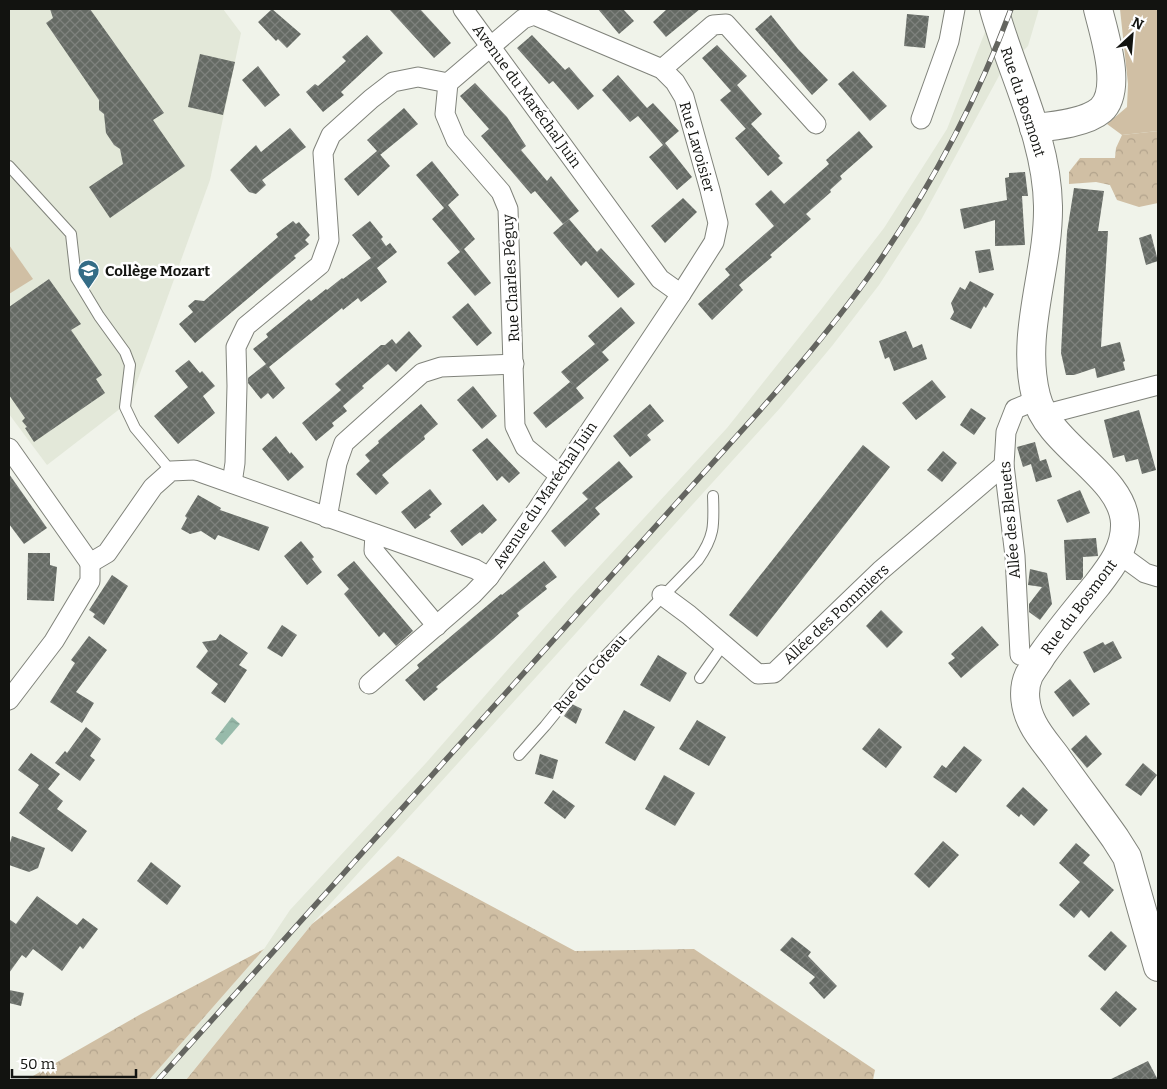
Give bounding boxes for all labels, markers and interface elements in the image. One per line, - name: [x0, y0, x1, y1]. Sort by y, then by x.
- north arrow: [1107, 10, 1157, 60]
- text: N: [1129, 14, 1146, 34]
- street label: Avenue du Maréchal Juin: [469, 21, 585, 172]
- street label: Rue du Bosmont: [997, 45, 1049, 160]
- street label: Rue Lavoisier: [675, 100, 719, 195]
- street label: Rue Charles Péguy: [499, 213, 523, 342]
- school or university icon: Collège Mozart: [77, 259, 101, 290]
- place label: Collège Mozart: [105, 262, 210, 280]
- street label: Avenue du Maréchal Juin: [489, 418, 601, 572]
- street label: Allée des Bleuets: [996, 461, 1024, 579]
- street label: Rue du Bosmont: [1037, 555, 1121, 658]
- street label: Allée des Pommiers: [779, 560, 893, 668]
- street label: Rue du Coteau: [550, 631, 630, 717]
- scale bar: [12, 1046, 136, 1078]
- text: 50 m: [20, 1055, 56, 1073]

